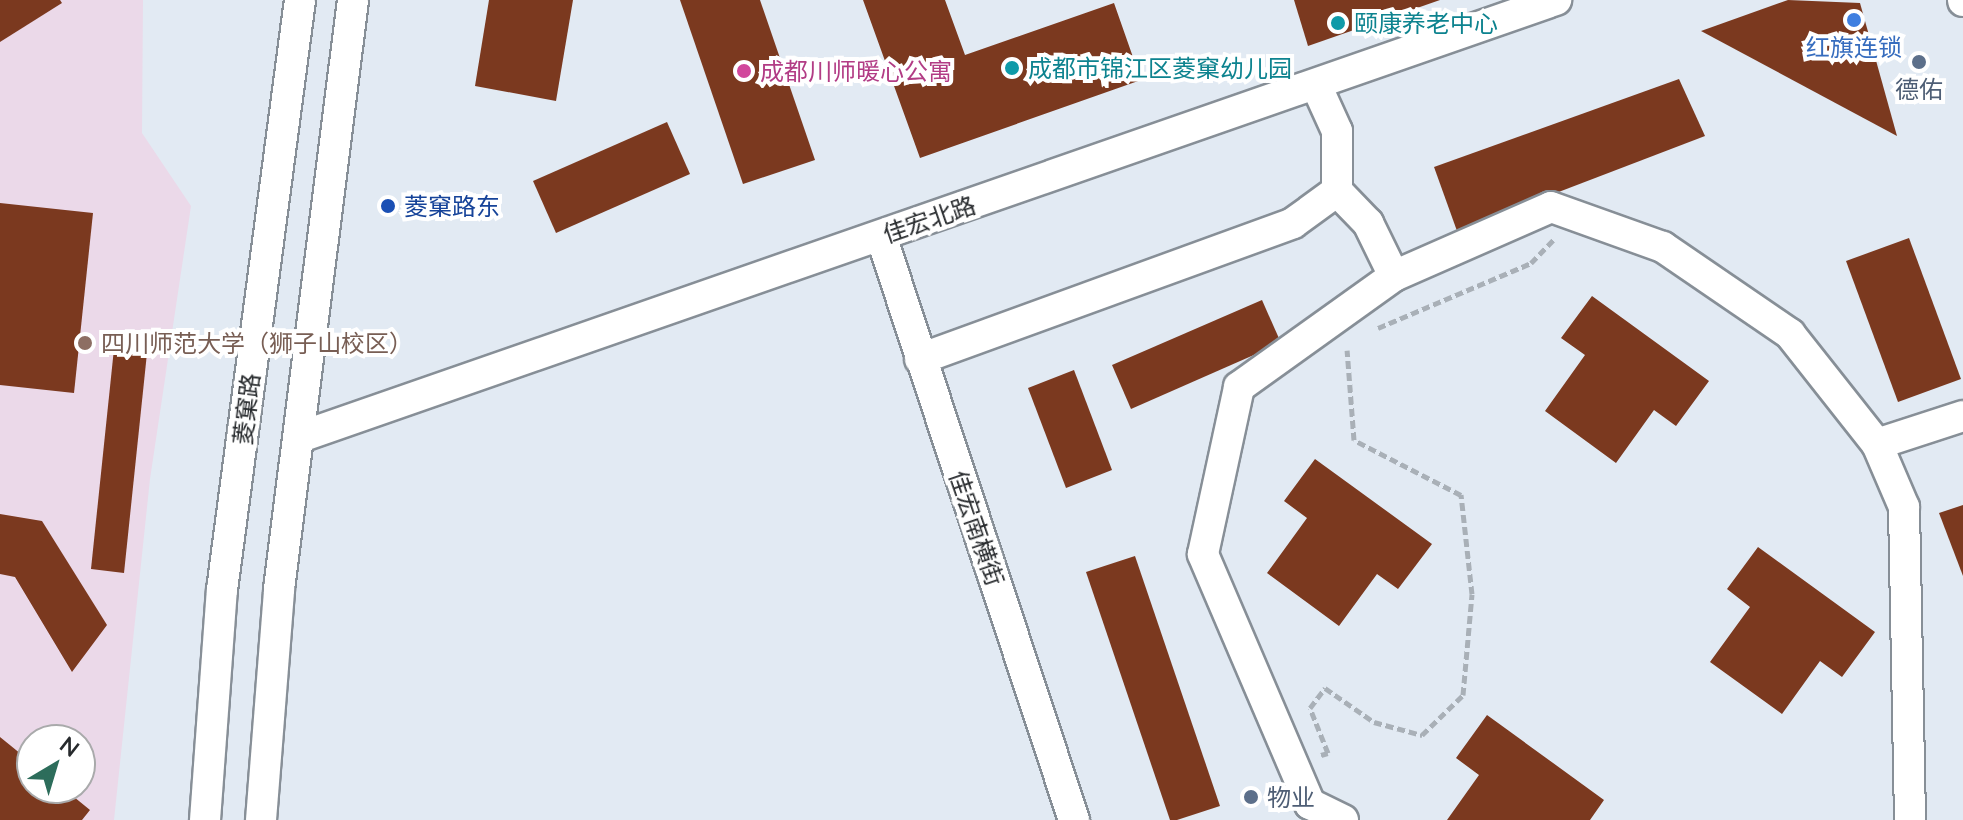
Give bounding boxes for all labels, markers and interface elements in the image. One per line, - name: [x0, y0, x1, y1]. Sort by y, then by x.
- place label: 颐康养老中心: [1354, 9, 1498, 37]
- marker: 红旗连锁: [1845, 11, 1863, 29]
- marker: 颐康养老中心: [1329, 14, 1347, 32]
- place label: 红旗连锁: [1806, 33, 1902, 61]
- marker: 德佑: [1910, 53, 1928, 71]
- place label: 成都市锦江区菱窠幼儿园: [1028, 54, 1292, 82]
- place label: 成都川师暖心公寓: [760, 57, 952, 85]
- marker: 成都市锦江区菱窠幼儿园: [1003, 59, 1021, 77]
- marker: 成都川师暖心公寓: [735, 62, 753, 80]
- place label: 德佑: [1895, 75, 1943, 103]
- street label: 佳宏北路: [879, 190, 979, 248]
- place label: 菱窠路东: [404, 192, 500, 220]
- marker: 菱窠路东: [379, 197, 397, 215]
- place label: 四川师范大学（狮子山校区）: [101, 329, 413, 357]
- marker: 四川师范大学（狮子山校区）: [76, 334, 94, 352]
- street label: 菱窠路: [227, 372, 265, 446]
- street label: 佳宏南横街: [944, 467, 1010, 589]
- north arrow: [16, 724, 96, 804]
- text: N: [55, 730, 85, 762]
- place label: 物业: [1267, 783, 1315, 811]
- marker: 物业: [1242, 788, 1260, 806]

